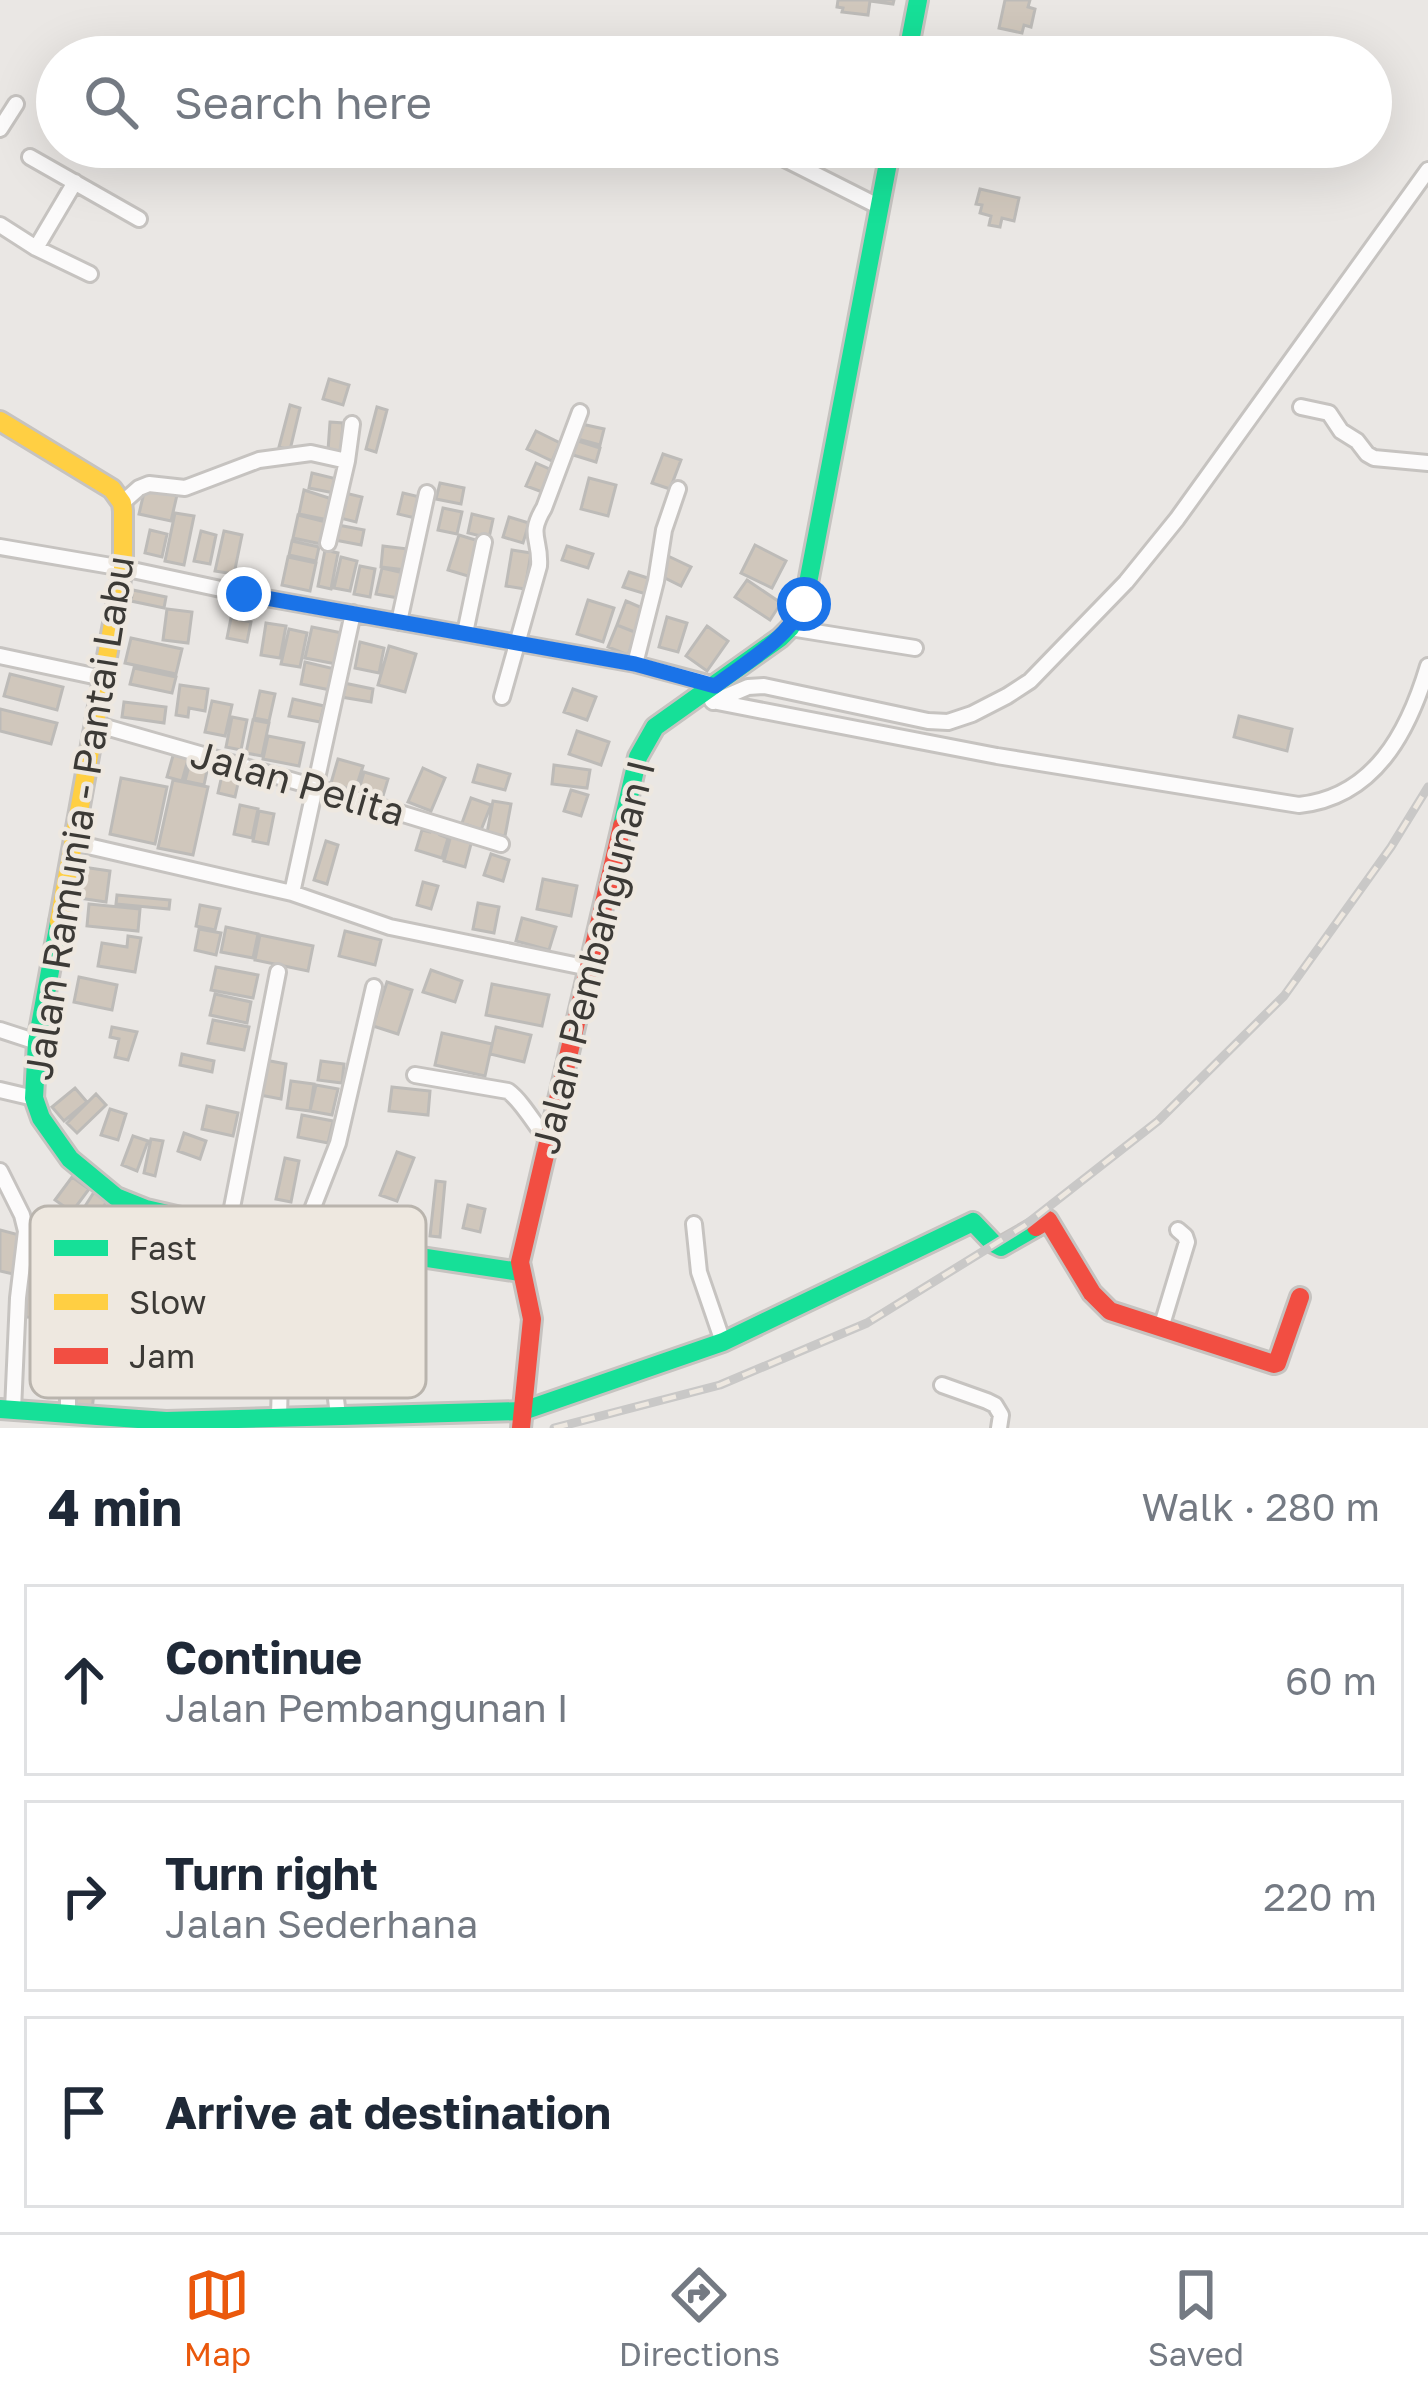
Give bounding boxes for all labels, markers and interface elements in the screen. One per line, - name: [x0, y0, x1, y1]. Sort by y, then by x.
- search box: [36, 36, 1392, 168]
- icon: search: [78, 69, 144, 135]
- text: Search here: [174, 75, 432, 129]
- street label: Jalan Ramunia - Pantai Labu: [14, 553, 143, 1083]
- route end: [217, 567, 271, 621]
- route start: [777, 577, 831, 631]
- street label: Jalan Pelita: [186, 730, 410, 835]
- street label: Jalan Pembangunan I: [521, 755, 664, 1158]
- legend: [30, 1206, 426, 1398]
- text: Fast: [129, 1228, 197, 1267]
- text: Slow: [129, 1282, 207, 1321]
- text: Jam: [129, 1336, 195, 1375]
- text: 4 min: [48, 1476, 182, 1537]
- text: Walk · 280 m: [1142, 1483, 1380, 1530]
- text: Continue: [165, 1630, 362, 1684]
- icon: ahead: [51, 1647, 117, 1713]
- text: 60 m: [1285, 1657, 1377, 1704]
- text: Jalan Pembangunan I: [165, 1684, 569, 1731]
- text: Turn right: [165, 1846, 378, 1900]
- icon: right: [51, 1863, 117, 1929]
- text: 220 m: [1263, 1873, 1377, 1920]
- text: Jalan Sederhana: [165, 1900, 478, 1947]
- icon: arrive: [51, 2079, 117, 2145]
- text: Arrive at destination: [165, 2085, 611, 2139]
- tab: Map: [184, 2262, 251, 2373]
- tab: Directions: [619, 2262, 780, 2373]
- tab: Saved: [1148, 2262, 1244, 2373]

